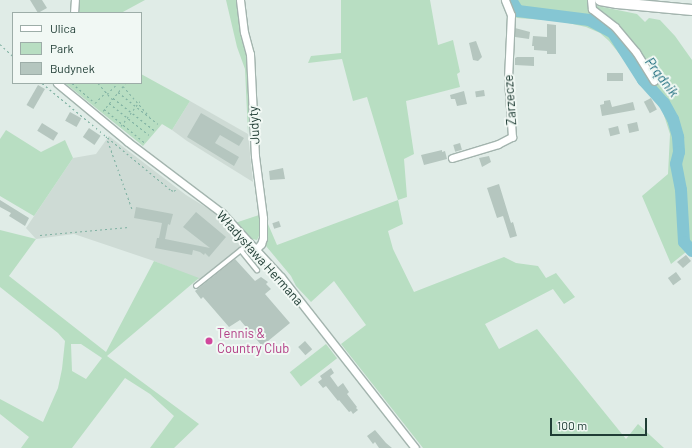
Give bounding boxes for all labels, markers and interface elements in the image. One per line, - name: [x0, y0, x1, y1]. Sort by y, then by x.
- legend: [12, 12, 142, 84]
- text: Ulica: [50, 21, 76, 35]
- text: Park: [50, 41, 74, 55]
- water label: Prądnik: [642, 54, 682, 100]
- text: Budynek: [50, 61, 95, 75]
- street label: Zarzecze: [500, 74, 520, 126]
- street label: Judyty: [245, 105, 263, 145]
- street label: Władysława Hermana: [213, 207, 307, 309]
- place label: Tennis & Country Club: [217, 326, 289, 357]
- marker: Tennis & Country Club: [204, 336, 214, 346]
- scale bar: [552, 410, 649, 436]
- text: 100 m: [557, 418, 587, 432]

